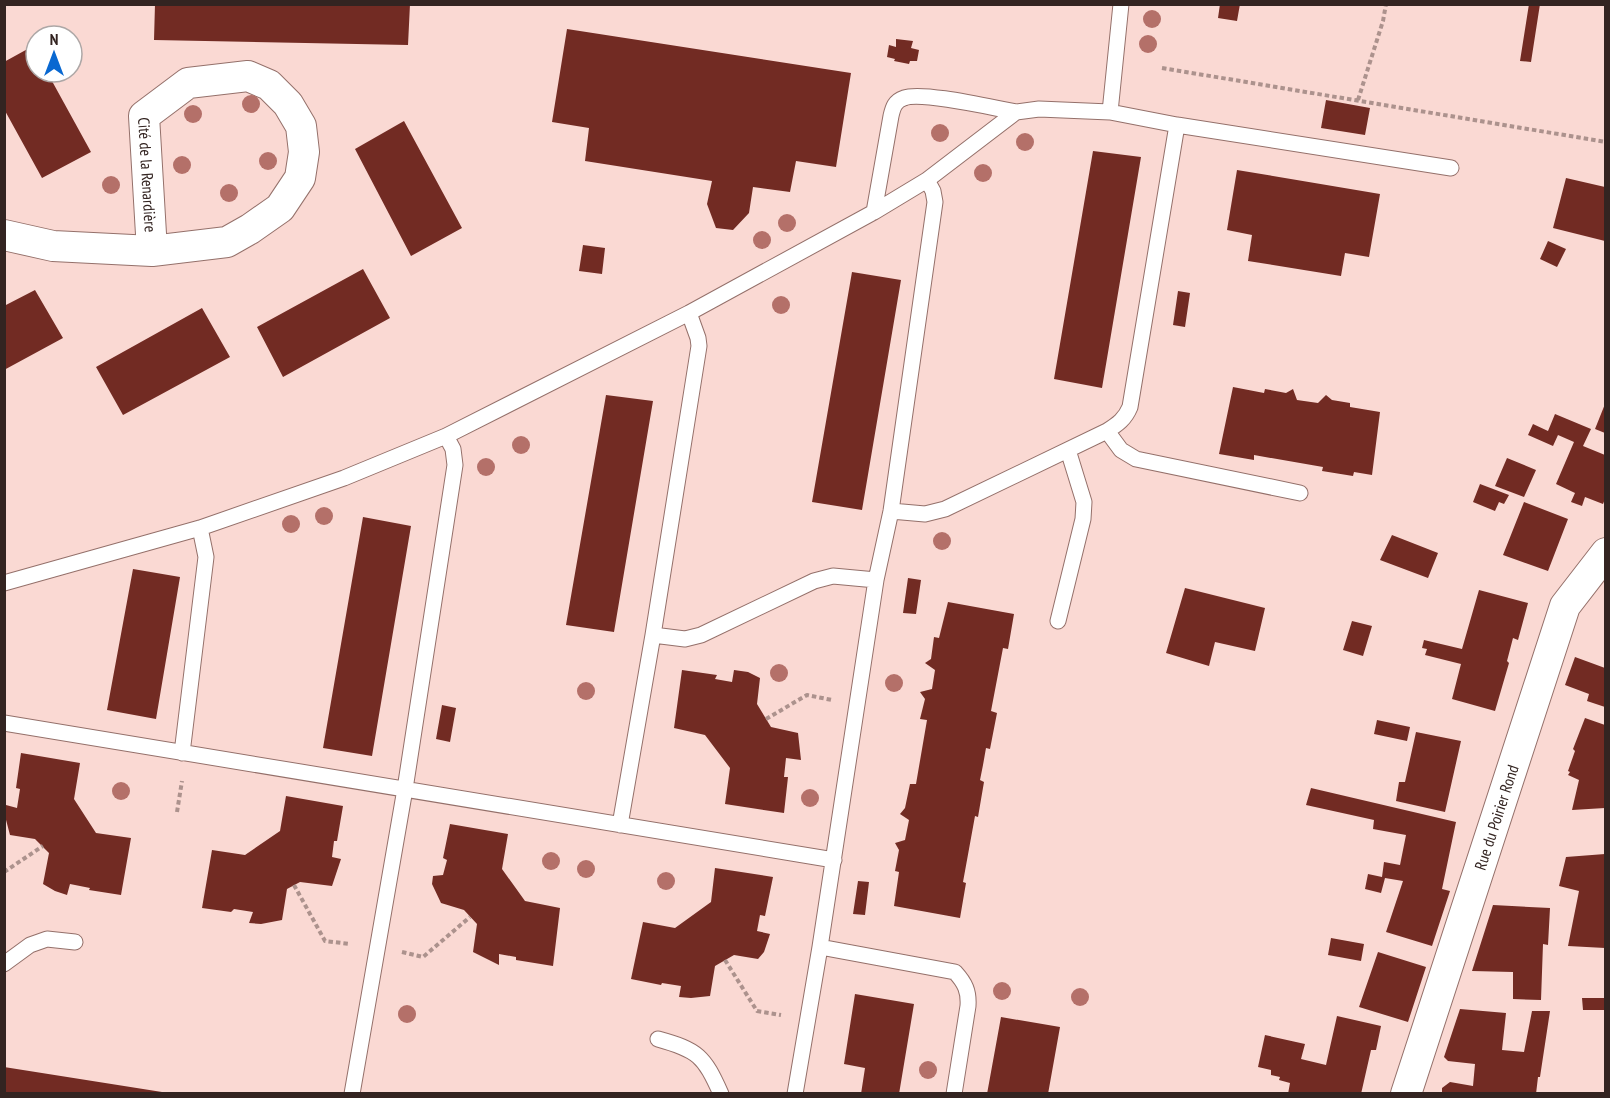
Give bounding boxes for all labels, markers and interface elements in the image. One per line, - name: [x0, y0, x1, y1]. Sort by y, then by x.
- north arrow: [24, 24, 84, 84]
- text: N: [50, 29, 58, 49]
- street label: Cité de la Renardière: [134, 117, 161, 233]
- street label: Rue du Poirier Rond: [1470, 762, 1523, 872]

